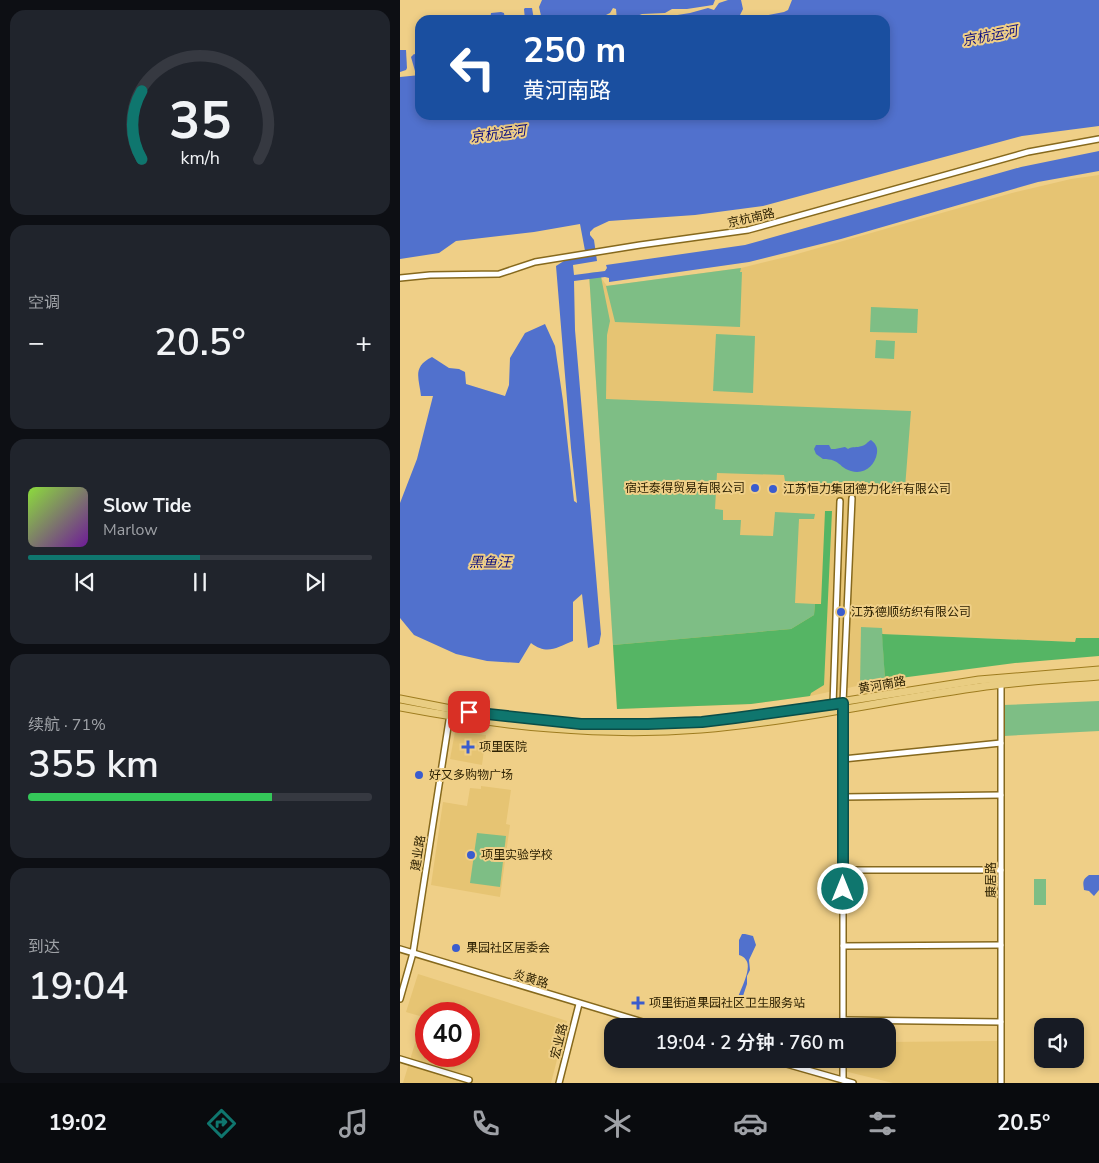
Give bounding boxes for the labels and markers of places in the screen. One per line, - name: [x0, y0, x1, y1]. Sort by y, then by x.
- place label: 宿迁泰得贸易有限公司: [625, 480, 745, 496]
- place label: 江苏恒力集团德力化纤有限公司: [783, 481, 951, 497]
- marker: 宿迁泰得贸易有限公司: [749, 482, 761, 494]
- marker: 江苏恒力集团德力化纤有限公司: [767, 483, 779, 495]
- place label: 江苏德顺纺织有限公司: [851, 604, 971, 620]
- marker: 江苏德顺纺织有限公司: [835, 606, 847, 618]
- pin: [448, 691, 490, 733]
- place label: 项里医院: [479, 739, 527, 755]
- marker: 项里医院: [461, 740, 475, 754]
- place label: 好又多购物广场: [429, 767, 513, 783]
- marker: 好又多购物广场: [413, 769, 425, 781]
- place label: 项里实验学校: [481, 847, 553, 863]
- marker: 项里实验学校: [465, 849, 477, 861]
- place label: 果园社区居委会: [466, 940, 550, 956]
- marker: 果园社区居委会: [450, 942, 462, 954]
- place label: 项里街道果园社区卫生服务站: [649, 995, 805, 1011]
- marker: 项里街道果园社区卫生服务站: [631, 996, 645, 1010]

